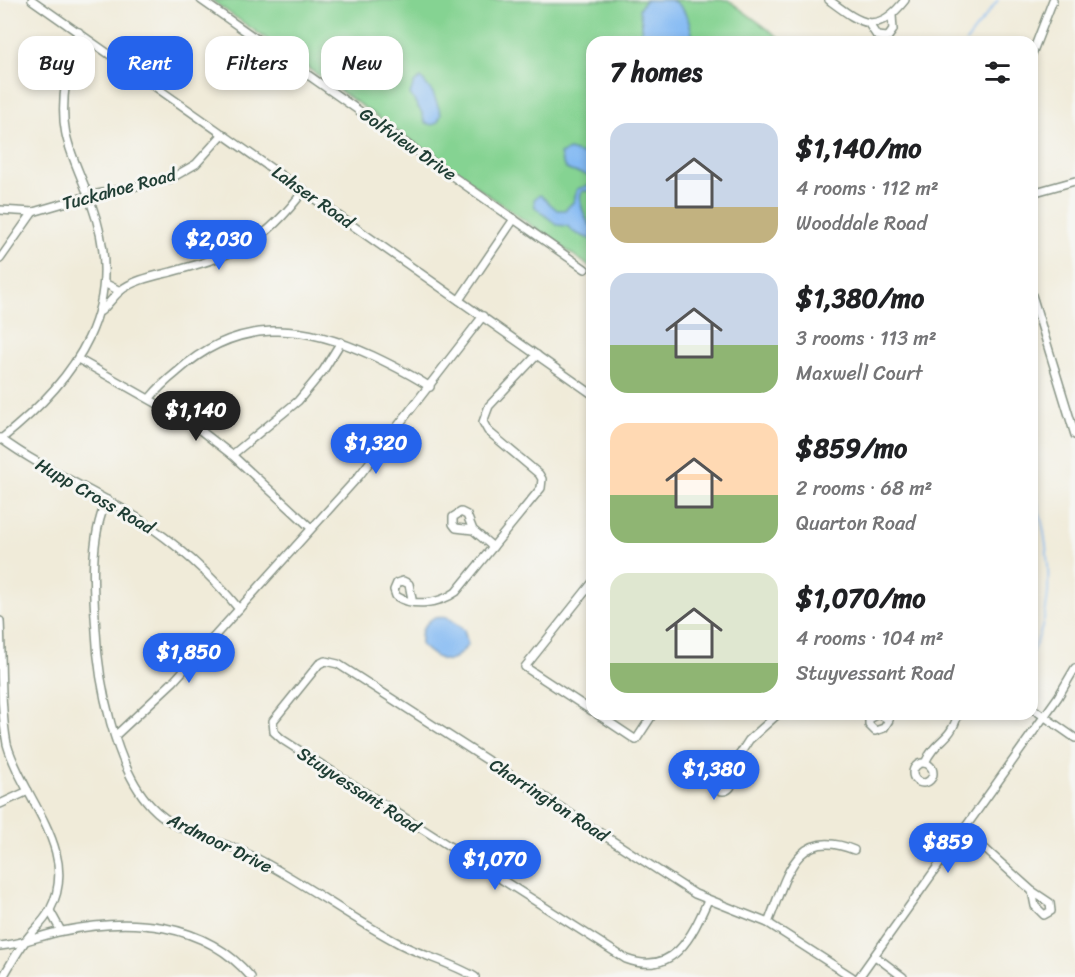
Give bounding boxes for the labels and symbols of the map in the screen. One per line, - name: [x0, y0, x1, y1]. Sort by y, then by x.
- street label: Golfview Drive: [352, 98, 464, 190]
- street label: Lahser Road: [265, 157, 362, 238]
- street label: Tuckahoe Road: [59, 158, 181, 220]
- pin: $2,030: [170, 220, 268, 271]
- pin: $1,140: [147, 391, 245, 442]
- pin: $1,320: [327, 424, 425, 475]
- street label: Hupp Cross Road: [29, 449, 162, 544]
- pin: $1,850: [140, 633, 238, 684]
- street label: Stuyvessant Road: [291, 738, 429, 843]
- street label: Charrington Road: [483, 749, 617, 852]
- pin: $1,380: [665, 750, 763, 801]
- street label: Ardmoor Drive: [161, 803, 278, 882]
- pin: $859: [912, 823, 984, 874]
- pin: $1,070: [446, 840, 544, 891]

